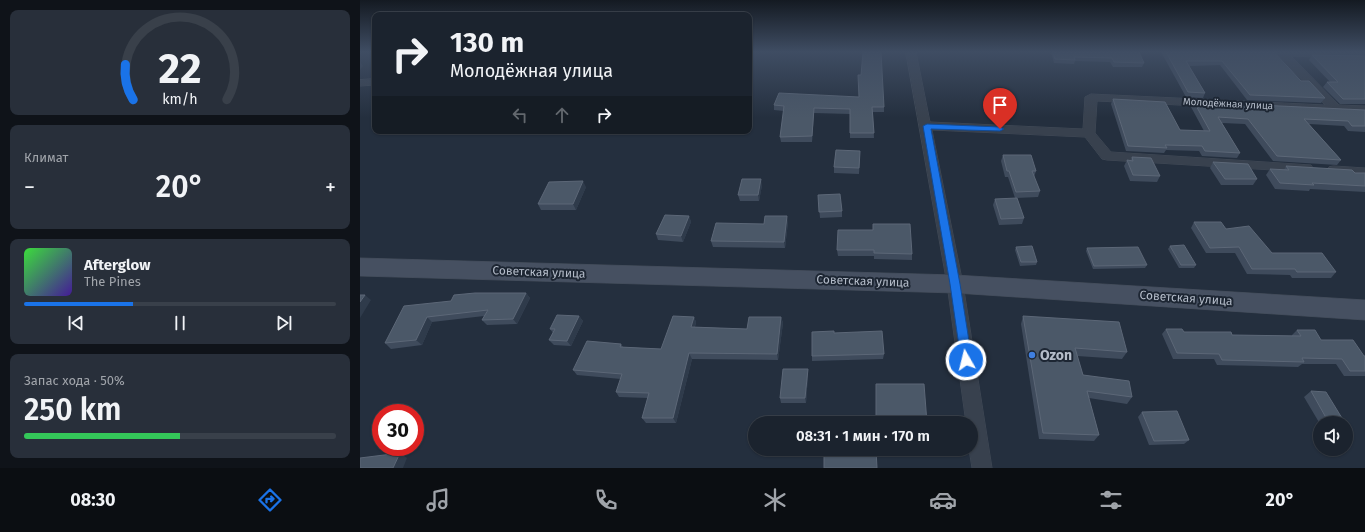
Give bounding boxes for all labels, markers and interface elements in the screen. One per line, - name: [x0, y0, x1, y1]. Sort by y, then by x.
- text: 130 m: [450, 26, 524, 59]
- icon: right: [384, 28, 436, 80]
- text: 22: [158, 44, 202, 94]
- text: Молодёжная улица: [450, 60, 613, 82]
- pin: [983, 88, 1017, 129]
- text: km/h: [162, 91, 198, 108]
- icon: arrive: [989, 94, 1011, 116]
- street label: Молодёжная улица: [1182, 95, 1274, 112]
- icon: left: [509, 104, 531, 126]
- icon: ahead: [551, 104, 573, 126]
- icon: right: [593, 104, 615, 126]
- text: Климат: [24, 150, 68, 165]
- text: 20°: [156, 169, 204, 205]
- text: −: [24, 174, 35, 201]
- text: +: [325, 174, 336, 201]
- text: Afterglow: [84, 256, 150, 274]
- street label: Советская улица: [492, 263, 586, 281]
- street label: Советская улица: [816, 272, 910, 290]
- text: The Pines: [84, 274, 141, 289]
- street label: Советская улица: [1139, 288, 1233, 308]
- icon: previous: [65, 312, 87, 334]
- icon: pause: [169, 312, 191, 334]
- icon: next: [273, 312, 295, 334]
- position arrow: [945, 339, 987, 381]
- place label: Ozon: [1040, 347, 1072, 364]
- marker: Ozon: [1027, 350, 1037, 360]
- text: Запас хода · 50%: [24, 373, 125, 388]
- text: 250 km: [24, 392, 122, 428]
- speed limit sign: 30: [372, 404, 424, 456]
- map controls: [1313, 416, 1353, 456]
- button: sound: [1313, 416, 1353, 456]
- text: 08:31 · 1 мин · 170 m: [796, 427, 930, 445]
- icon: directions: [256, 486, 284, 514]
- icon: music: [424, 486, 452, 514]
- icon: phone: [592, 486, 620, 514]
- icon: climate: [761, 486, 789, 514]
- icon: car: [929, 486, 957, 514]
- icon: filters: [1097, 486, 1125, 514]
- text: 08:30: [70, 489, 116, 511]
- text: 20°: [1266, 489, 1295, 511]

